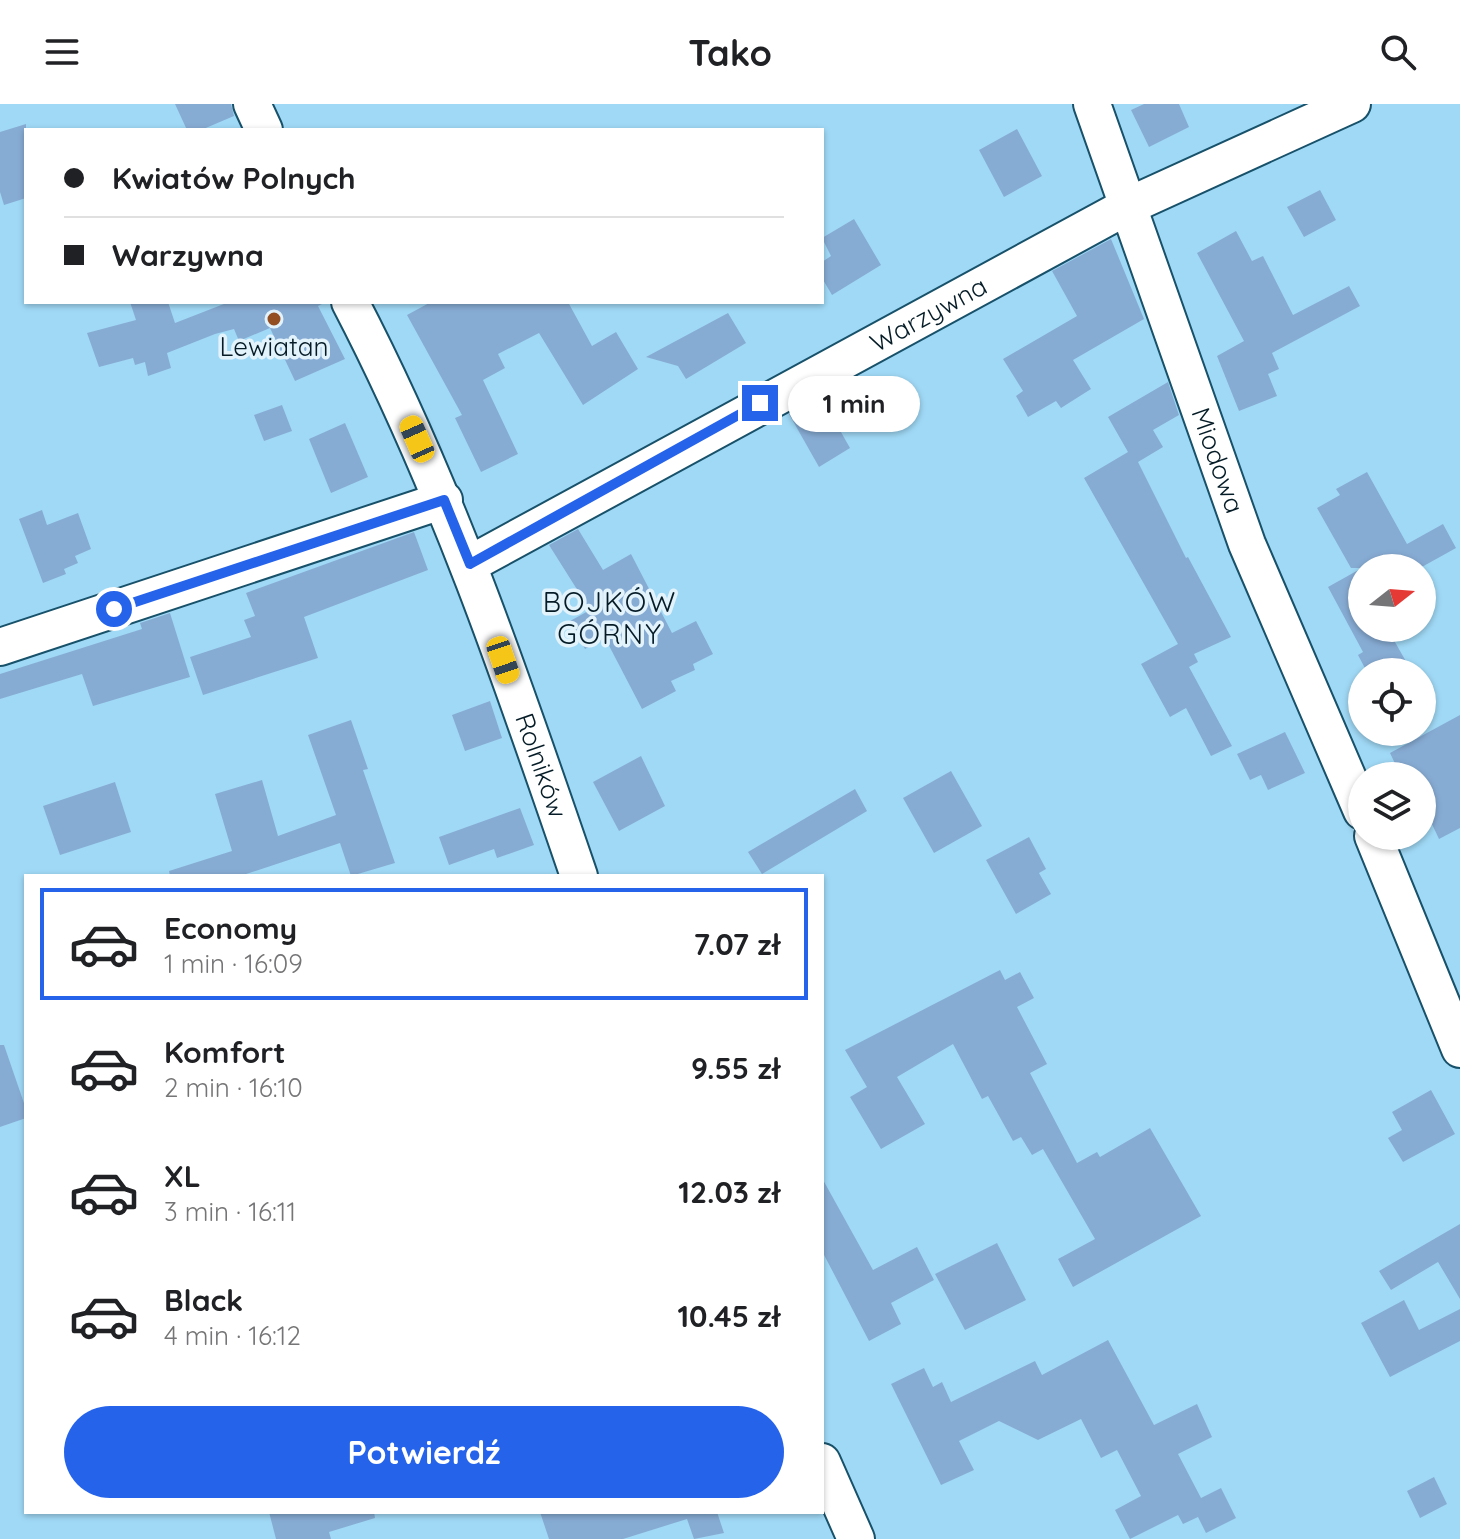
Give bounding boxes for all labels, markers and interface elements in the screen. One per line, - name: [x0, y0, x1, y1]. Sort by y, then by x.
- icon: menu: [40, 30, 84, 74]
- text: Tako: [688, 30, 772, 75]
- icon: search: [1376, 30, 1420, 74]
- text: Kwiatów Polnych: [112, 159, 356, 197]
- text: Warzywna: [112, 236, 264, 274]
- street label: Warzywna: [864, 269, 992, 359]
- marker: Lewiatan: [265, 310, 283, 328]
- place label: Lewiatan: [220, 330, 329, 363]
- callout: 1 min: [788, 375, 920, 431]
- route end: [742, 385, 778, 421]
- text: 1 min: [823, 387, 886, 420]
- street label: Miodowa: [1184, 403, 1252, 518]
- car: [396, 412, 438, 466]
- north arrow: [1348, 554, 1436, 642]
- map controls: [1348, 554, 1436, 850]
- district label: BOJKÓW GÓRNY: [543, 584, 677, 651]
- route start: [96, 591, 132, 627]
- car: [484, 633, 522, 687]
- button: locate: [1348, 658, 1436, 746]
- street label: Rolników: [508, 709, 575, 822]
- button: layers: [1348, 762, 1436, 850]
- icon: car: [68, 908, 140, 980]
- text: Economy: [164, 909, 297, 947]
- text: 7.07 zł: [693, 925, 780, 963]
- text: 1 min · 16:09: [164, 947, 303, 980]
- icon: car: [68, 1032, 140, 1104]
- text: Komfort: [164, 1033, 286, 1071]
- text: 9.55 zł: [691, 1049, 780, 1087]
- text: 2 min · 16:10: [164, 1071, 303, 1104]
- icon: car: [68, 1156, 140, 1228]
- text: XL: [164, 1157, 201, 1195]
- text: 12.03 zł: [678, 1173, 780, 1211]
- text: 3 min · 16:11: [164, 1195, 296, 1228]
- icon: car: [68, 1280, 140, 1352]
- text: Black: [164, 1281, 243, 1319]
- text: 10.45 zł: [677, 1297, 780, 1335]
- text: 4 min · 16:12: [164, 1319, 301, 1352]
- button: Potwierdź: [64, 1406, 784, 1498]

